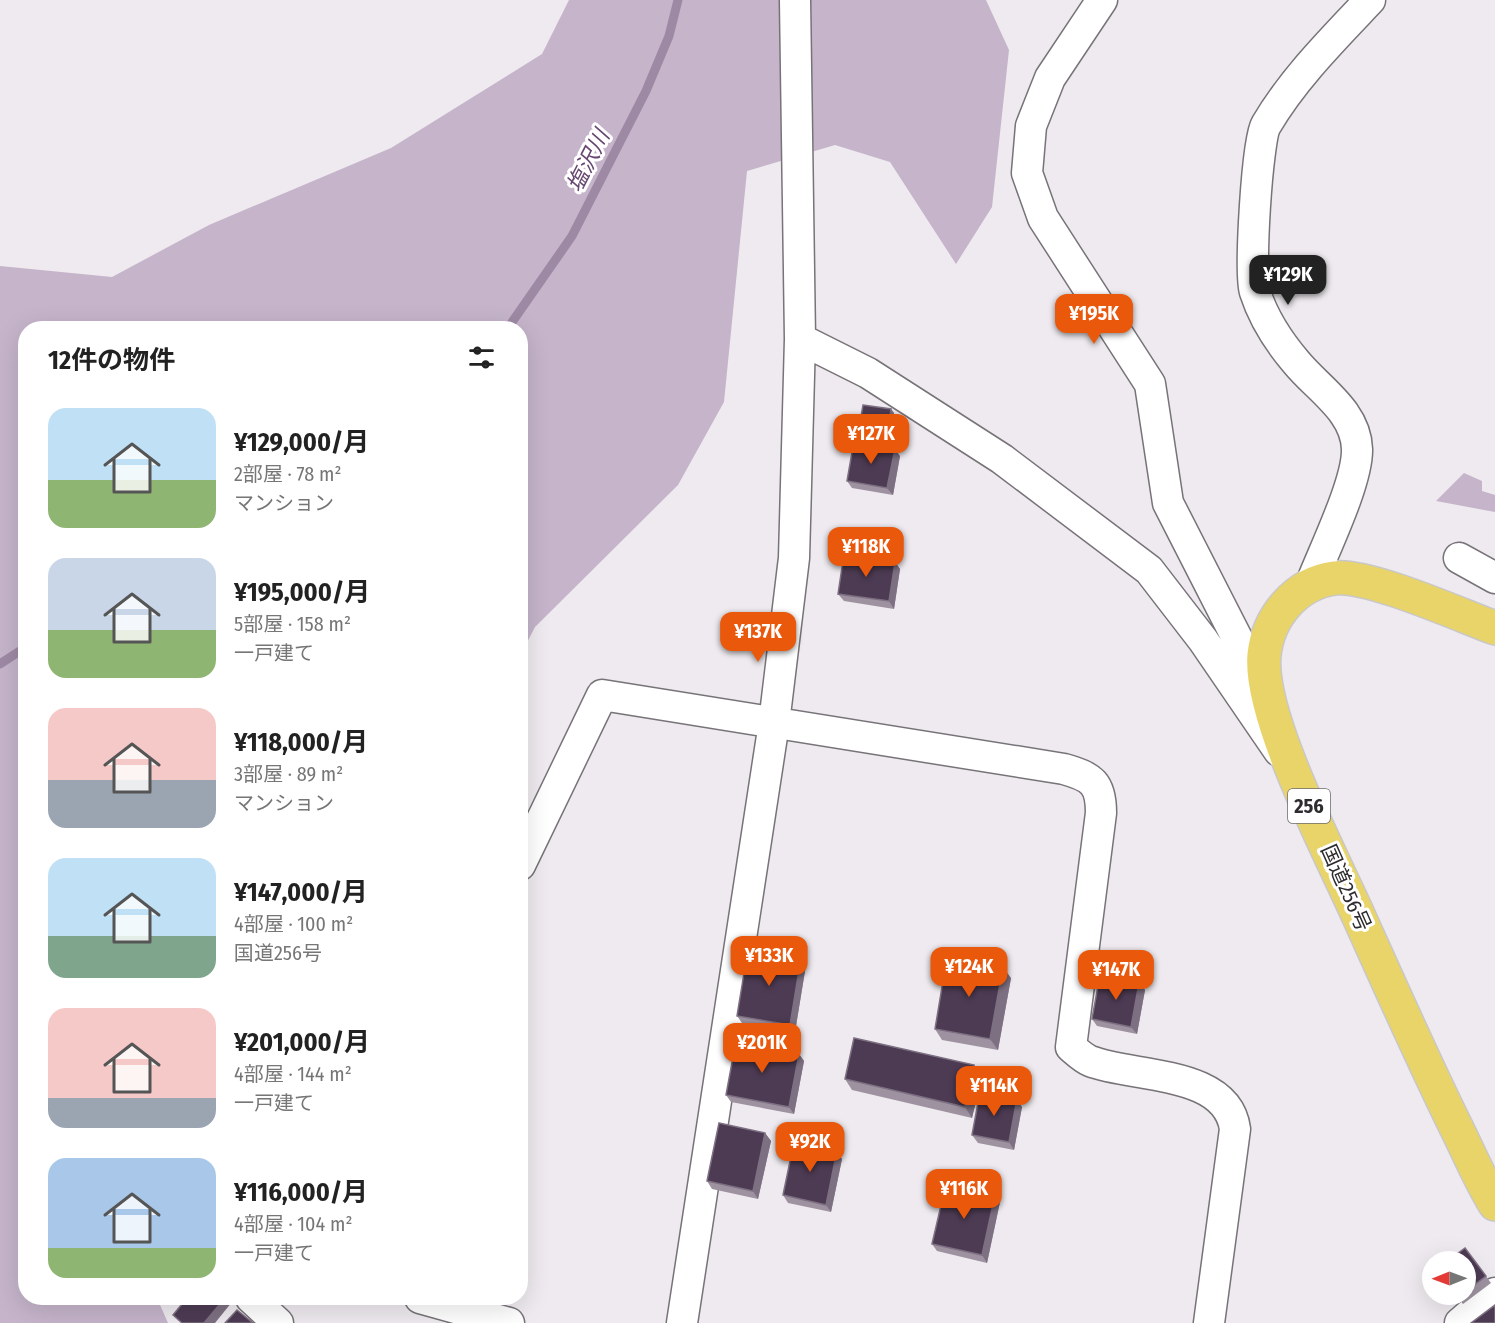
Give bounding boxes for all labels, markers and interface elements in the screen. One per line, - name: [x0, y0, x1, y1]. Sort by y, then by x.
- water label: 塩沢川: [561, 124, 616, 197]
- pin: ¥129K: [1246, 255, 1330, 306]
- text: ¥129K: [1263, 262, 1313, 286]
- pin: ¥195K: [1052, 294, 1136, 345]
- text: ¥195K: [1069, 301, 1119, 325]
- icon: filters: [465, 341, 498, 374]
- text: 12件の物件: [48, 345, 175, 376]
- pin: ¥127K: [829, 414, 913, 465]
- text: ¥127K: [847, 421, 895, 445]
- text: ¥129,000/月: [234, 427, 369, 458]
- icon: home: [96, 432, 168, 504]
- text: 2部屋 · 78 m²: [234, 462, 341, 486]
- text: マンション: [234, 491, 334, 515]
- pin: ¥118K: [824, 527, 908, 578]
- text: ¥118K: [842, 534, 890, 558]
- text: ¥195,000/月: [234, 577, 370, 608]
- icon: home: [96, 582, 168, 654]
- text: 5部屋 · 158 m²: [234, 612, 351, 636]
- pin: ¥137K: [716, 612, 800, 663]
- text: ¥137K: [734, 619, 782, 643]
- text: 一戸建て: [234, 641, 314, 665]
- text: ¥118,000/月: [234, 727, 368, 758]
- icon: home: [96, 732, 168, 804]
- text: 3部屋 · 89 m²: [234, 762, 343, 786]
- road number: 256: [1288, 789, 1330, 823]
- text: マンション: [234, 791, 334, 815]
- street label: 国道256号: [1315, 841, 1377, 935]
- text: ¥147,000/月: [234, 877, 368, 908]
- icon: home: [96, 882, 168, 954]
- text: 4部屋 · 100 m²: [234, 912, 353, 936]
- pin: ¥133K: [727, 936, 811, 987]
- text: 国道256号: [234, 941, 322, 965]
- text: ¥133K: [745, 943, 793, 967]
- pin: ¥124K: [927, 947, 1011, 998]
- pin: ¥147K: [1074, 950, 1158, 1001]
- text: ¥124K: [945, 954, 993, 978]
- text: ¥147K: [1092, 957, 1140, 981]
- pin: ¥201K: [720, 1023, 804, 1074]
- text: ¥201,000/月: [234, 1027, 370, 1058]
- text: ¥201K: [737, 1030, 787, 1054]
- icon: home: [96, 1032, 168, 1104]
- text: 4部屋 · 144 m²: [234, 1062, 352, 1086]
- pin: ¥114K: [952, 1066, 1036, 1117]
- text: ¥114K: [970, 1073, 1018, 1097]
- text: 一戸建て: [234, 1091, 314, 1115]
- pin: ¥92K: [774, 1122, 846, 1173]
- text: ¥92K: [790, 1129, 830, 1153]
- pin: ¥116K: [922, 1169, 1006, 1220]
- text: ¥116K: [940, 1176, 988, 1200]
- text: ¥116,000/月: [234, 1177, 368, 1208]
- icon: home: [96, 1182, 168, 1254]
- text: 4部屋 · 104 m²: [234, 1212, 352, 1236]
- text: 一戸建て: [234, 1241, 314, 1265]
- north arrow: [1422, 1251, 1476, 1305]
- map controls: [1422, 1251, 1476, 1305]

